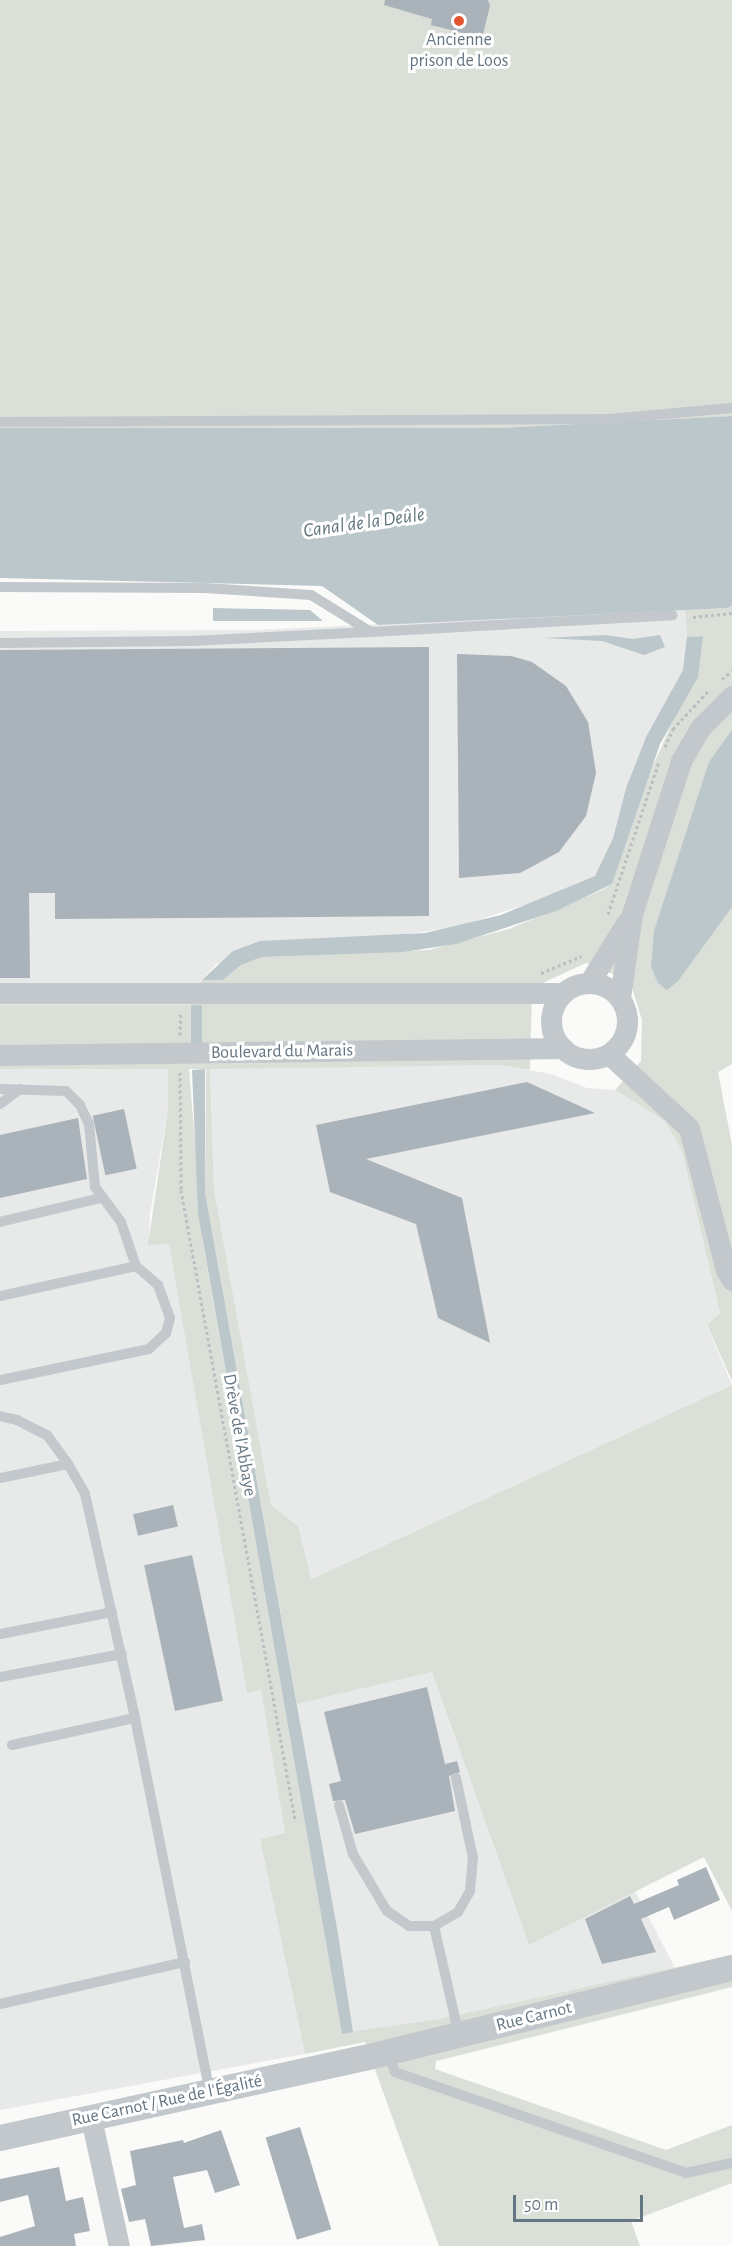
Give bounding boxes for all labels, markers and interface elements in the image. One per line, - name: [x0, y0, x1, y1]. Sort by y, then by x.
- marker: Ancienne prison de Loos: [452, 14, 466, 28]
- place label: Ancienne prison de Loos: [410, 30, 508, 72]
- water label: Canal de la Deûle: [302, 503, 426, 543]
- street label: Boulevard du Marais: [211, 1040, 353, 1064]
- street label: Drève de l'Abbaye: [218, 1372, 260, 1498]
- street label: Rue Carnot: [494, 1997, 574, 2037]
- street label: Rue Carnot / Rue de l'Égalité: [70, 2070, 264, 2132]
- scale bar: [516, 2183, 646, 2221]
- text: 50 m: [524, 2196, 558, 2214]

